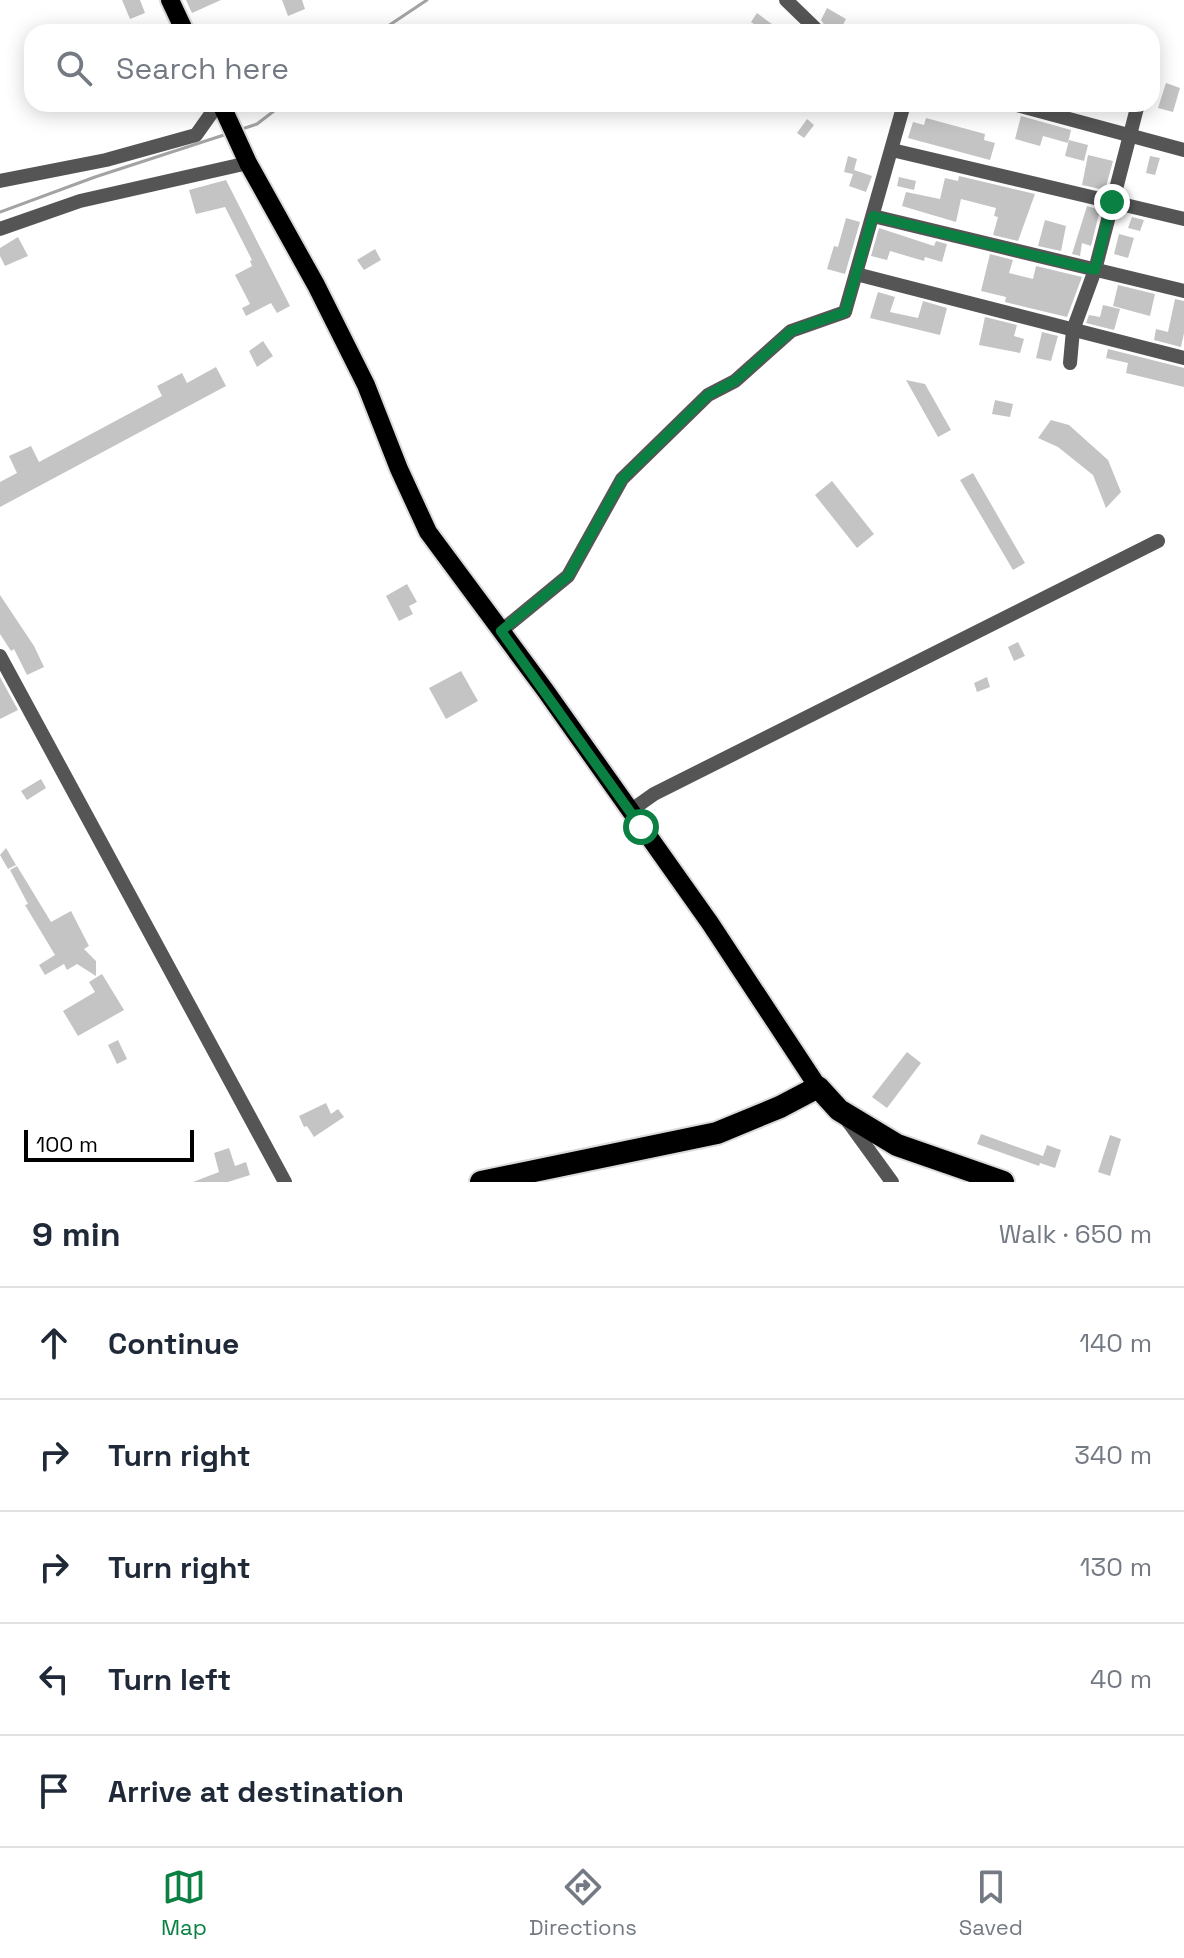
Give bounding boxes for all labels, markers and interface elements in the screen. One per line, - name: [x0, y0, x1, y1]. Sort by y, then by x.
- search box: [24, 24, 1160, 112]
- icon: search: [52, 46, 96, 90]
- text: Search here: [116, 49, 289, 88]
- route end: [1094, 184, 1130, 220]
- route start: [623, 809, 659, 845]
- scale bar: [24, 1126, 194, 1162]
- text: 100 m: [36, 1130, 98, 1158]
- text: 9 min: [32, 1213, 121, 1256]
- text: Walk · 650 m: [999, 1217, 1152, 1251]
- icon: ahead: [32, 1321, 76, 1365]
- text: Continue: [108, 1324, 239, 1363]
- text: 140 m: [1079, 1326, 1152, 1360]
- icon: right: [32, 1433, 76, 1477]
- text: Turn right: [108, 1436, 251, 1475]
- text: 340 m: [1074, 1438, 1152, 1472]
- icon: right: [32, 1545, 76, 1589]
- text: Turn right: [108, 1548, 251, 1587]
- text: 130 m: [1080, 1550, 1152, 1584]
- icon: left: [32, 1657, 76, 1701]
- text: Turn left: [108, 1660, 231, 1699]
- text: 40 m: [1090, 1662, 1152, 1696]
- icon: arrive: [32, 1769, 76, 1813]
- text: Arrive at destination: [108, 1772, 404, 1811]
- tab: Map: [161, 1865, 207, 1941]
- tab: Directions: [529, 1865, 637, 1941]
- tab: Saved: [959, 1865, 1023, 1941]

